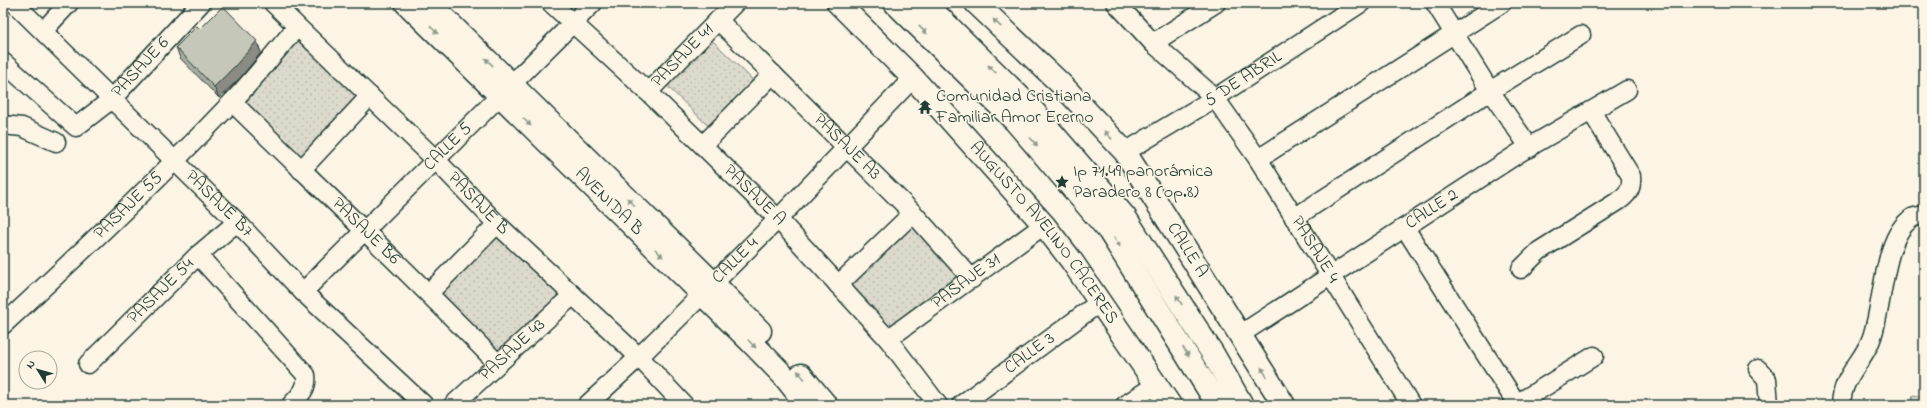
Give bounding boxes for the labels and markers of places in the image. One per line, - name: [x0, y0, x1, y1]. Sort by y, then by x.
- place label: Comunidad Cristiana Familiar Amor Ererno: [935, 84, 1094, 131]
- temple icon: Comunidad Cristiana Familiar Amor Ererno: [917, 99, 933, 115]
- place label: Ip 71.49 panorámica Paradero 8 (op.8): [1073, 159, 1213, 206]
- place icon: Ip 71.49 panorámica Paradero 8 (op.8): [1054, 174, 1070, 190]

